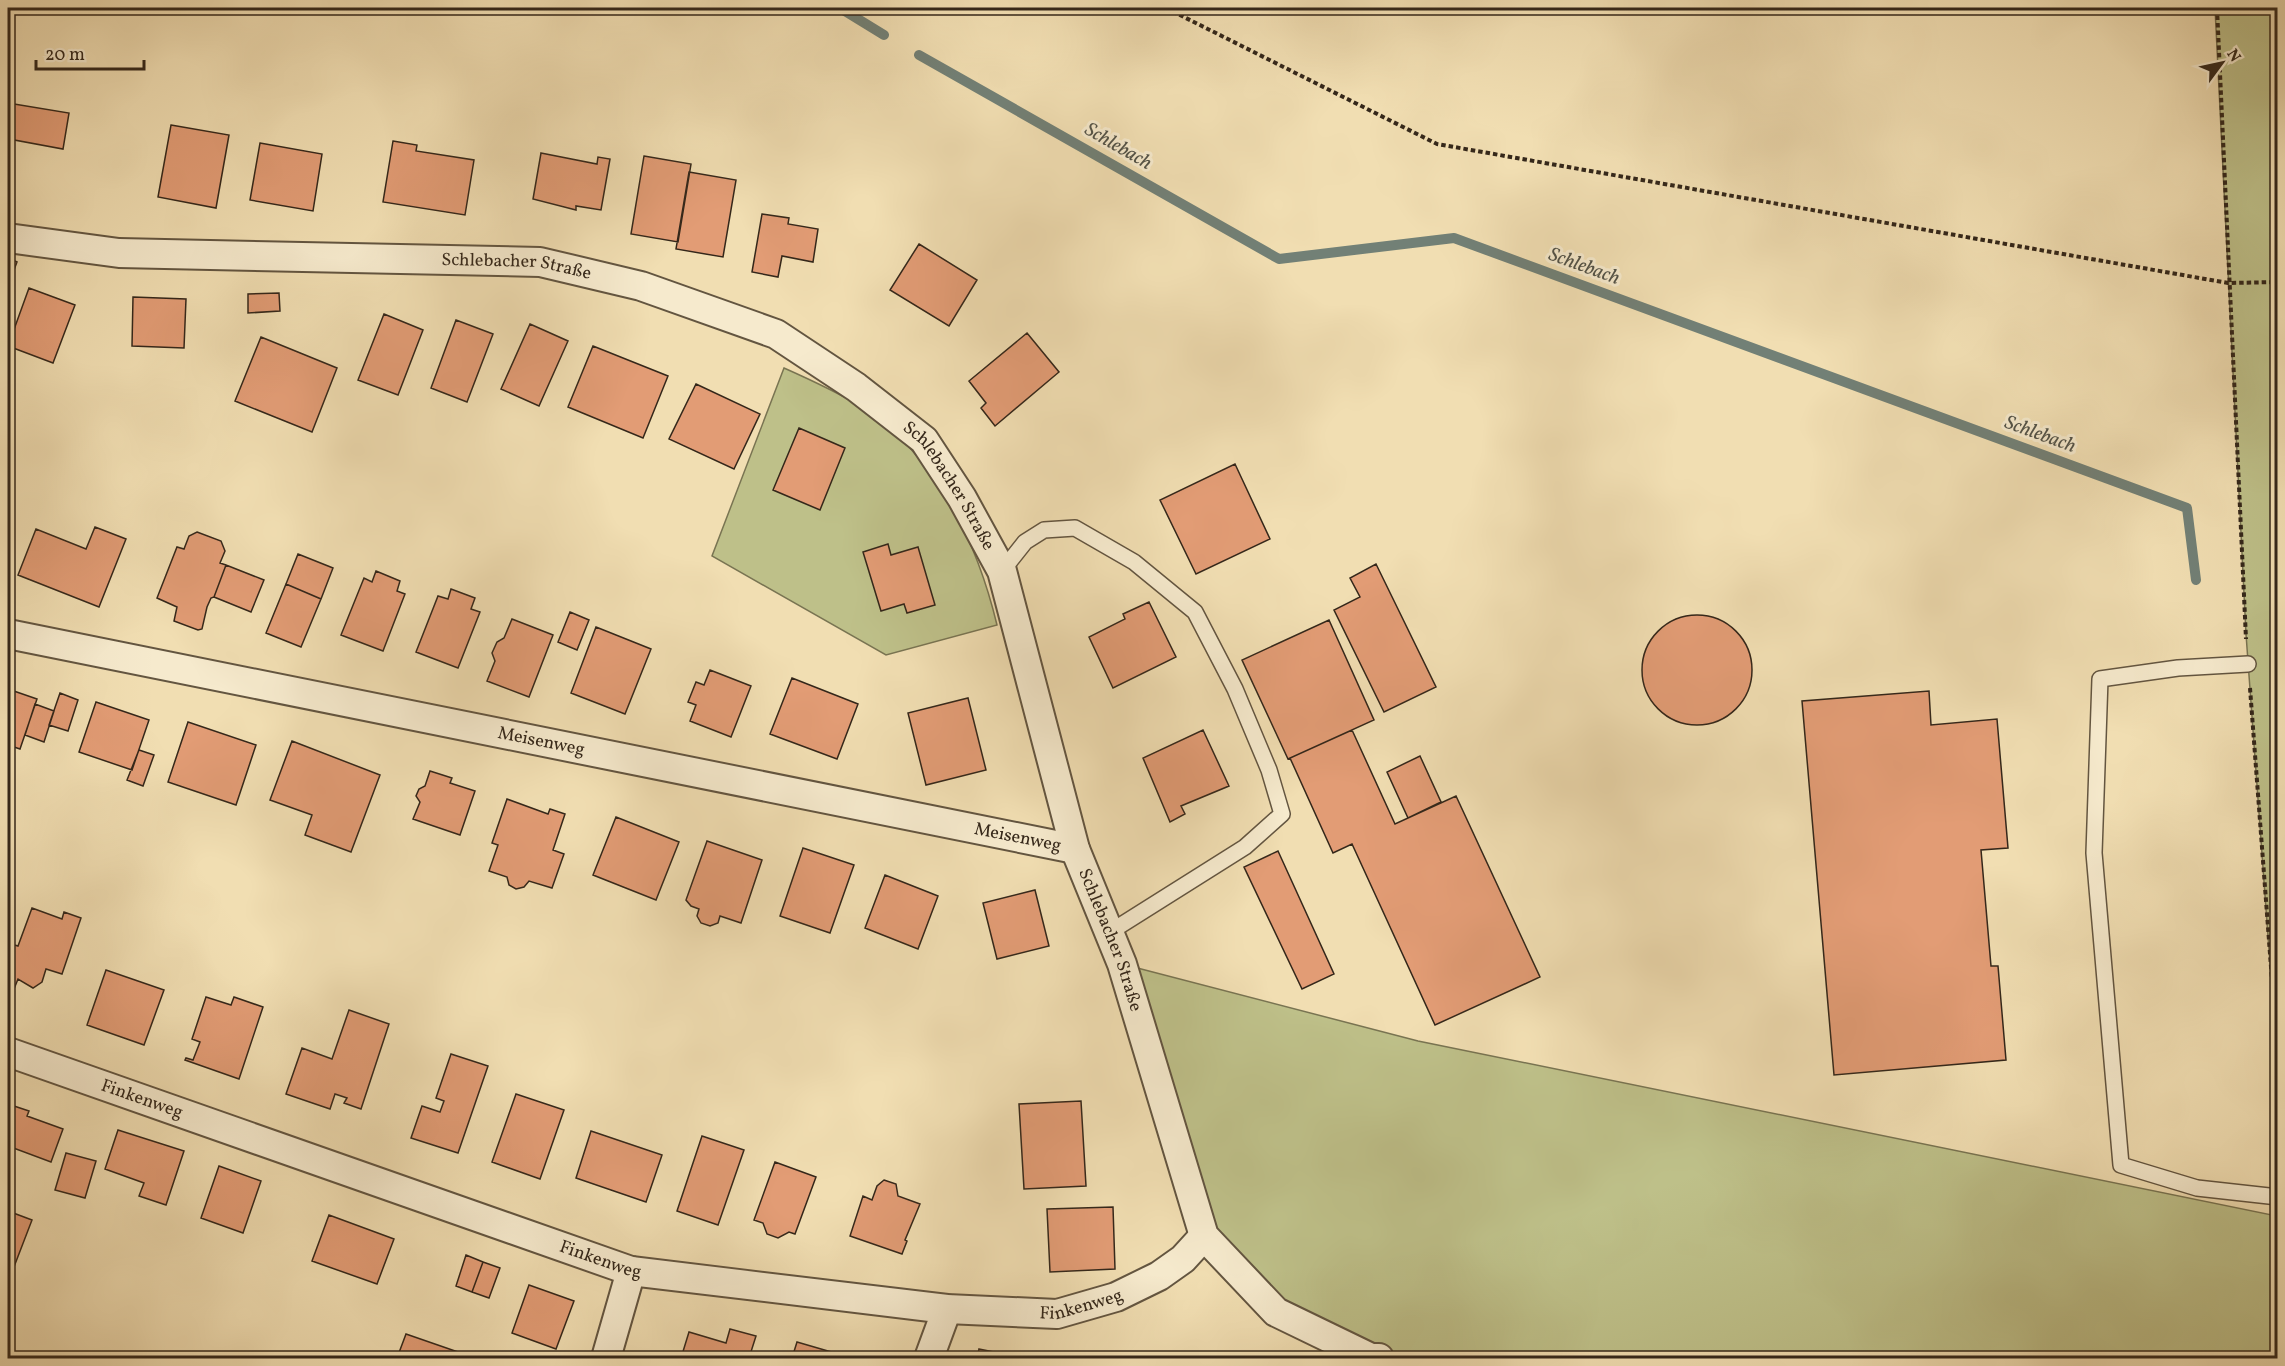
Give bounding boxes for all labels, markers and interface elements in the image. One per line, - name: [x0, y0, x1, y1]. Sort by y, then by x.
- scale bar: [36, 33, 144, 71]
- north arrow: [2192, 33, 2252, 93]
- text: 20 m: [45, 43, 85, 68]
- text: N: [2221, 45, 2245, 67]
- water label: Schlebach: [1079, 116, 1157, 178]
- water label: Schlebach: [1545, 241, 1624, 293]
- street label: Schlebacher Straße: [441, 247, 594, 286]
- water label: Schlebach: [2001, 409, 2080, 461]
- street label: Schlebacher Straße: [897, 415, 1001, 555]
- street label: Meisenweg: [496, 720, 587, 762]
- street label: Meisenweg: [972, 816, 1063, 858]
- street label: Schlebacher Straße: [1072, 865, 1148, 1015]
- street label: Finkenweg: [98, 1073, 186, 1125]
- street label: Finkenweg: [556, 1234, 643, 1285]
- street label: Finkenweg: [1039, 1283, 1127, 1327]

